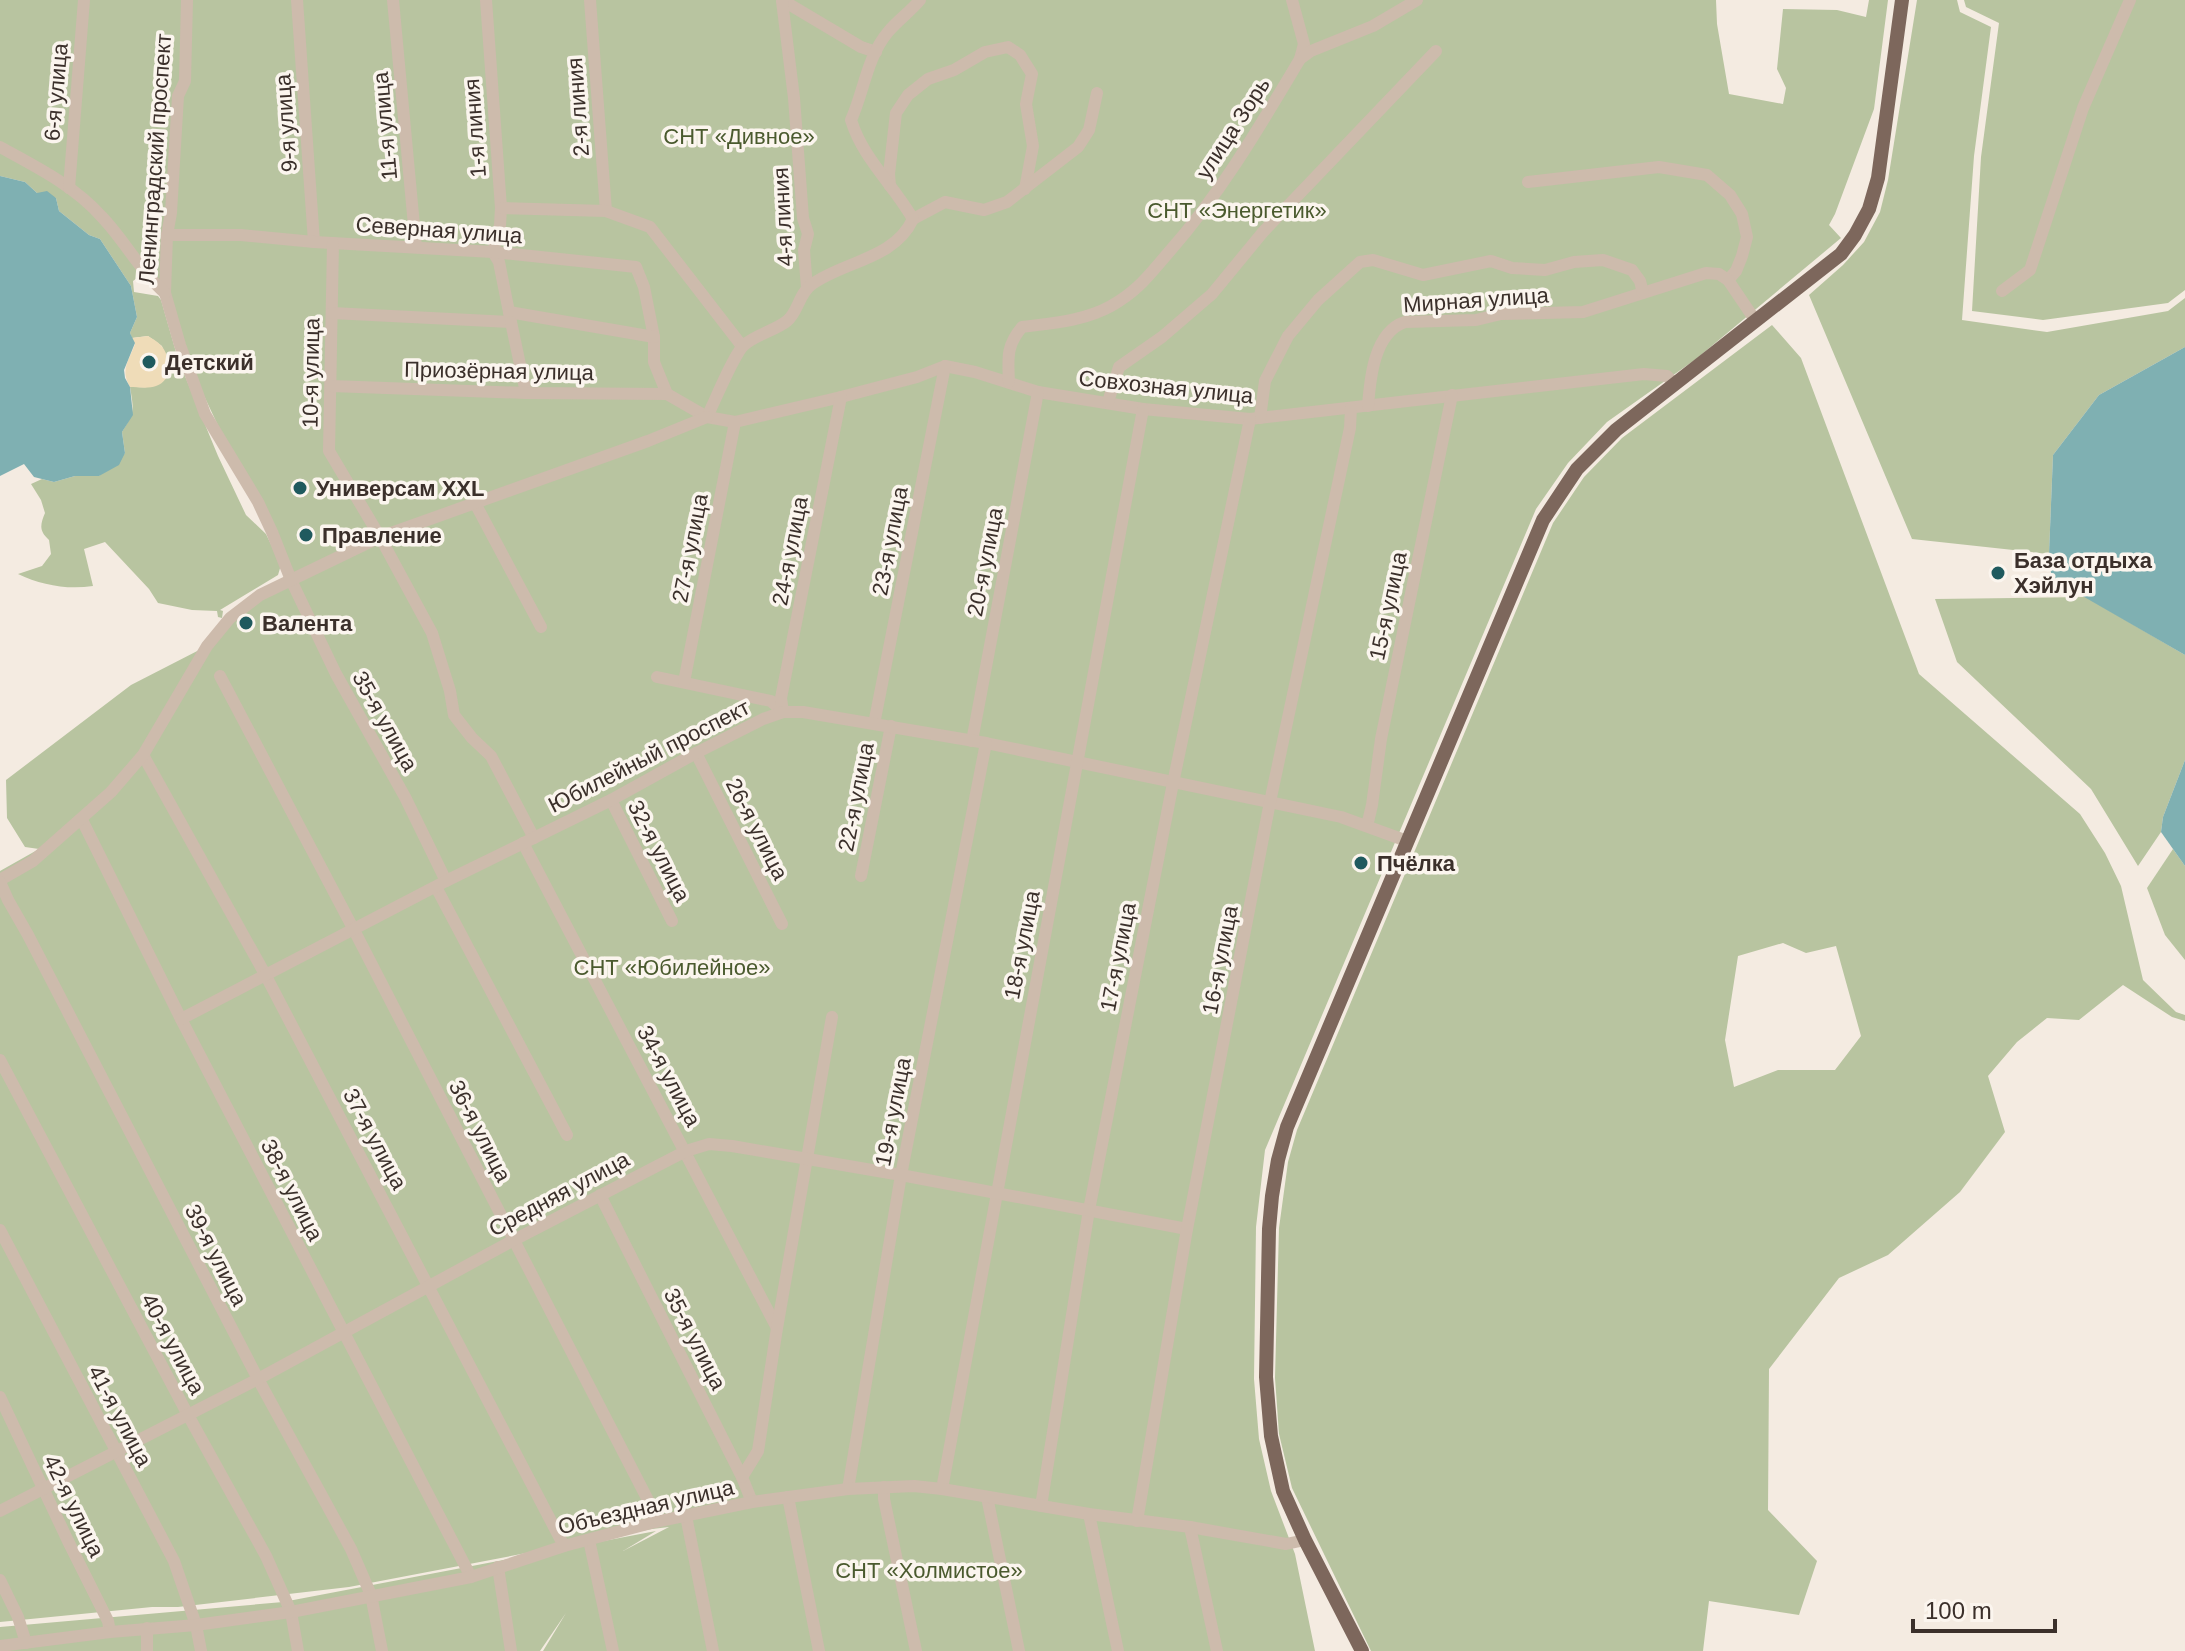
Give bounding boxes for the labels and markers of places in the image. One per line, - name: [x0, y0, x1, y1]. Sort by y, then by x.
- place label: Детский: [165, 350, 254, 375]
- marker: Детский: [140, 353, 158, 371]
- place label: Универсам XXL: [316, 476, 484, 501]
- marker: Универсам XXL: [291, 479, 309, 497]
- place label: Правление: [322, 523, 442, 548]
- marker: Правление: [297, 526, 315, 544]
- place label: База отдыха Хэйлун: [2014, 548, 2153, 598]
- marker: База отдыха Хэйлун: [1989, 564, 2007, 582]
- place label: Валента: [262, 611, 353, 636]
- marker: Валента: [237, 614, 255, 632]
- place label: Пчёлка: [1377, 851, 1456, 876]
- marker: Пчёлка: [1352, 854, 1370, 872]

